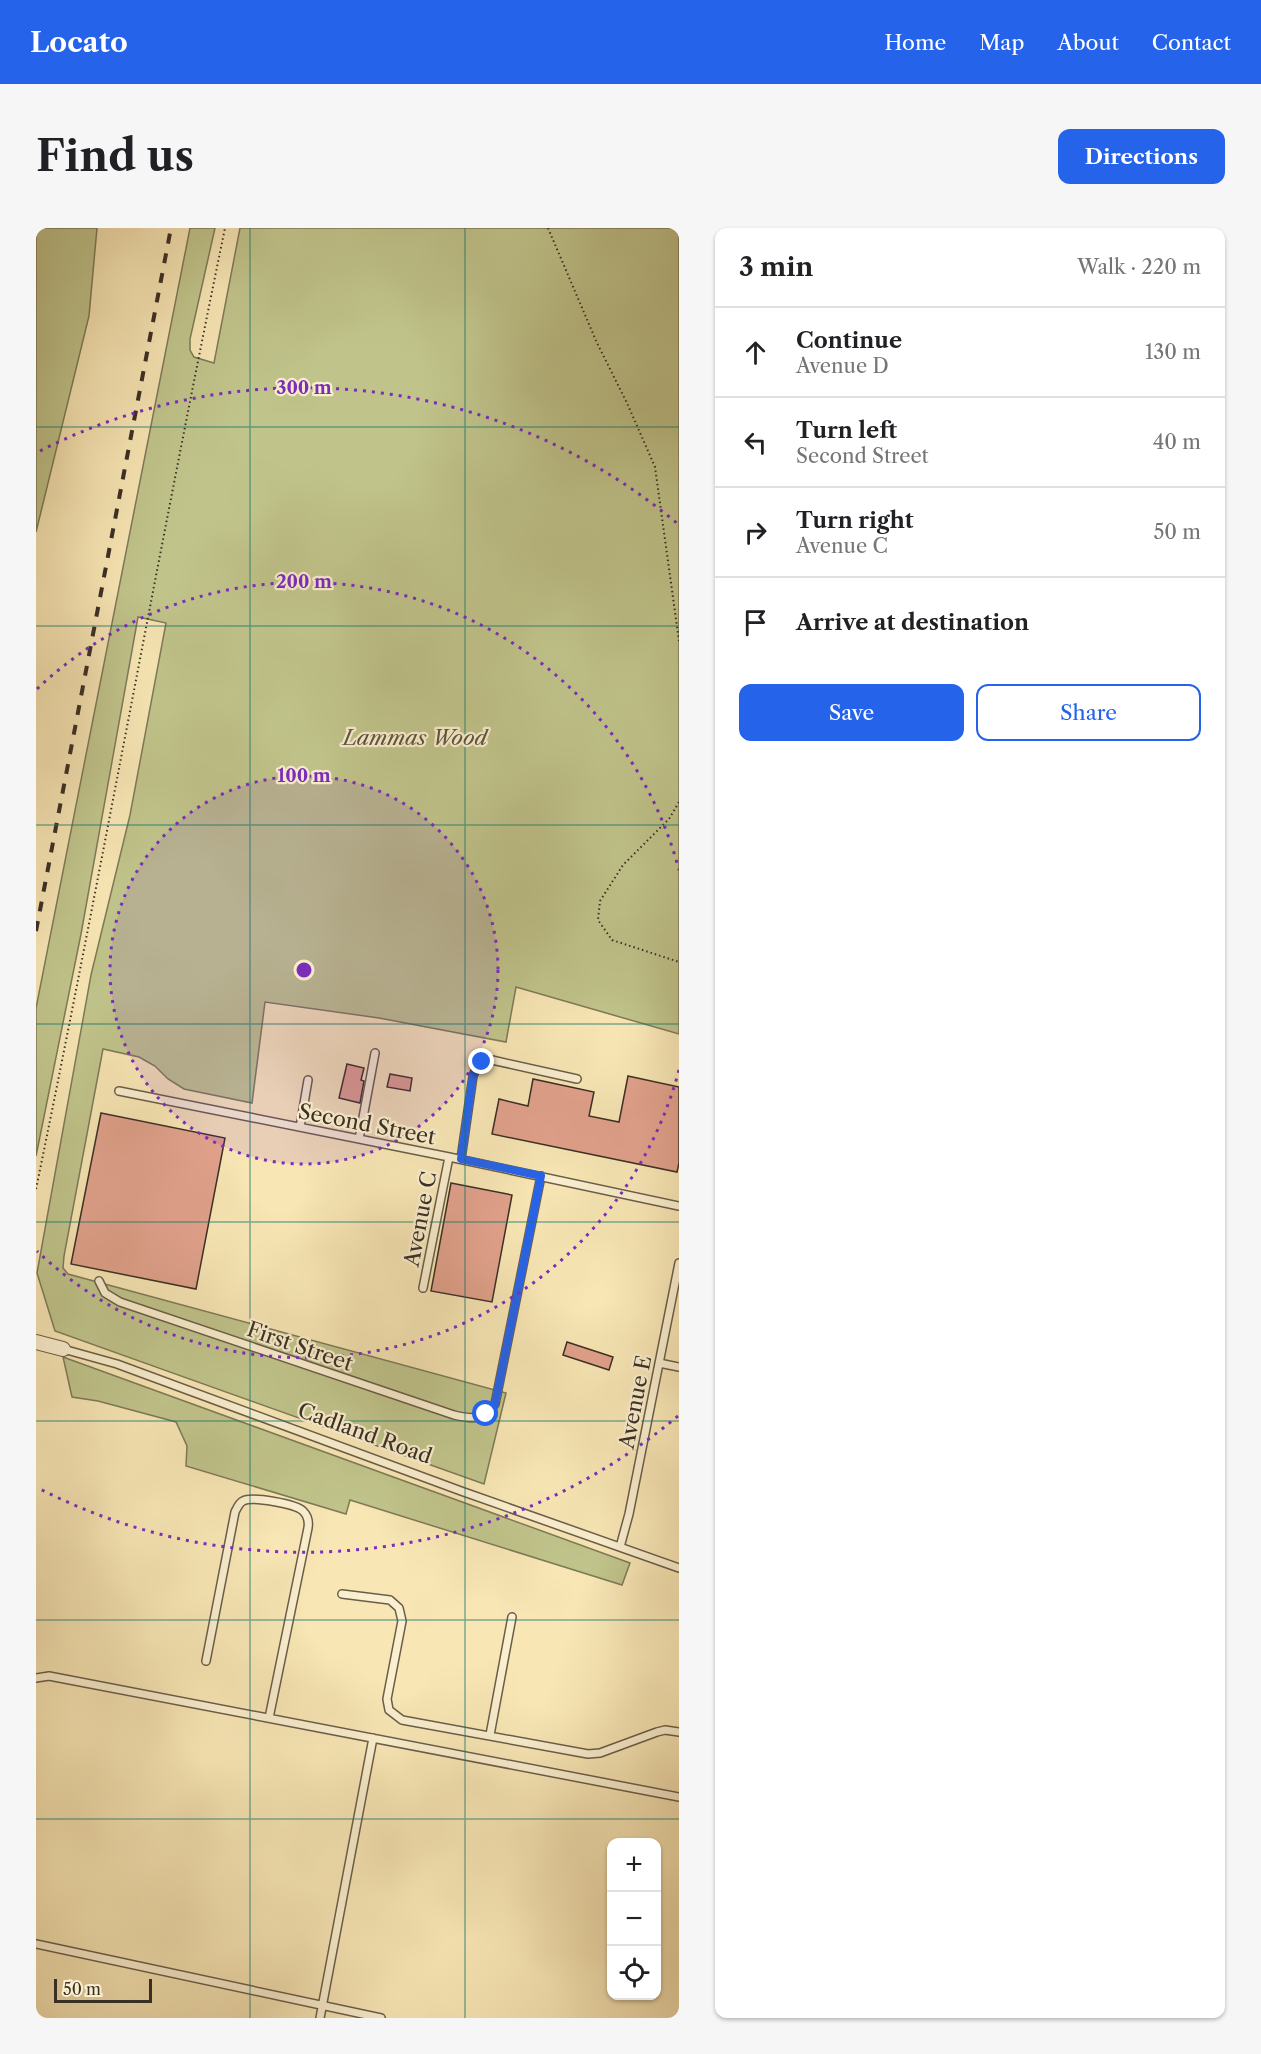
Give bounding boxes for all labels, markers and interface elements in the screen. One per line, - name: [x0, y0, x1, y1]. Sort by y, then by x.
- text: Locato: [30, 25, 128, 59]
- text: Home: [885, 30, 946, 55]
- text: Map: [979, 30, 1024, 55]
- text: About: [1057, 30, 1119, 55]
- text: Contact: [1152, 30, 1231, 55]
- button: Directions: [1058, 129, 1225, 184]
- text: Find us: [36, 130, 194, 182]
- text: 3 min: [739, 251, 813, 283]
- text: Walk · 220 m: [1077, 255, 1201, 279]
- text: Continue: [796, 327, 902, 354]
- icon: ahead: [739, 336, 772, 369]
- text: 130 m: [1145, 340, 1201, 364]
- text: Avenue D: [796, 354, 889, 378]
- text: 300 m: [276, 377, 332, 399]
- text: Turn left: [796, 417, 897, 444]
- icon: left: [739, 426, 772, 459]
- text: 40 m: [1153, 430, 1201, 454]
- text: Second Street: [796, 444, 929, 468]
- text: Turn right: [796, 507, 914, 534]
- icon: right: [739, 516, 772, 549]
- text: 50 m: [1154, 520, 1201, 544]
- text: Avenue C: [796, 534, 888, 558]
- text: 200 m: [276, 571, 332, 593]
- icon: arrive: [739, 606, 772, 639]
- text: Arrive at destination: [796, 609, 1029, 636]
- button: Save: [739, 684, 964, 741]
- button: Share: [976, 684, 1201, 741]
- park label: Lammas Wood: [341, 725, 490, 750]
- text: 100 m: [277, 765, 331, 787]
- centre of rings: [294, 960, 314, 980]
- route end: [468, 1048, 494, 1074]
- street label: Second Street: [296, 1098, 438, 1150]
- street label: Avenue C: [398, 1169, 441, 1270]
- street label: First Street: [244, 1316, 357, 1376]
- street label: Avenue E: [614, 1353, 656, 1452]
- street label: Cadland Road: [295, 1397, 436, 1469]
- route start: [472, 1400, 498, 1426]
- map controls: [607, 1838, 661, 2000]
- button: +: [607, 1838, 661, 1892]
- button: −: [607, 1892, 661, 1946]
- button: locate: [607, 1946, 661, 2000]
- scale bar: [54, 1976, 152, 2004]
- text: 50 m: [63, 1979, 101, 1999]

